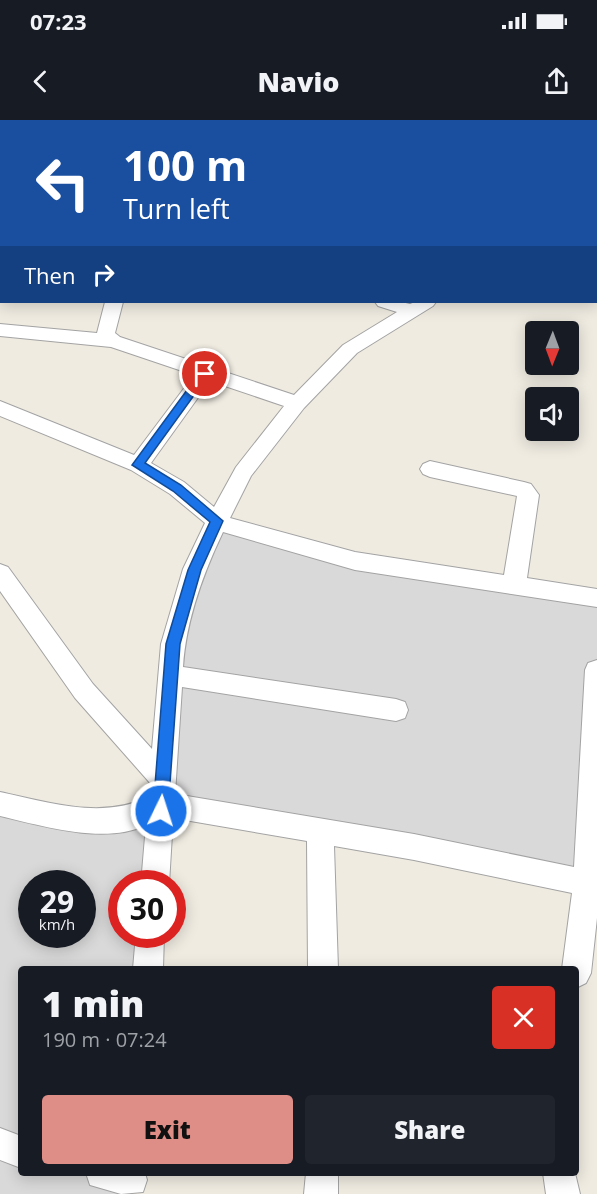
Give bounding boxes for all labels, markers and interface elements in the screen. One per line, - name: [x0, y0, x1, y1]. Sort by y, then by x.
- text: 07:23: [30, 6, 87, 36]
- text: Navio: [258, 63, 339, 100]
- icon: back: [24, 65, 57, 98]
- icon: share: [540, 65, 573, 98]
- text: 100 m: [123, 136, 247, 193]
- icon: left: [24, 144, 102, 222]
- text: Turn left: [123, 190, 230, 227]
- icon: right: [87, 258, 120, 291]
- text: Then: [24, 260, 75, 290]
- north arrow: [525, 321, 579, 375]
- map controls: [525, 321, 579, 441]
- pin: [179, 348, 230, 399]
- icon: arrive: [188, 357, 221, 390]
- button: sound: [525, 387, 579, 441]
- position arrow: [129, 779, 193, 843]
- speed limit sign: 30: [108, 870, 186, 948]
- text: 29: [40, 881, 74, 922]
- text: km/h: [39, 914, 75, 934]
- text: 1 min: [42, 979, 144, 1028]
- button: close: [492, 986, 555, 1049]
- text: 190 m · 07:24: [42, 1026, 167, 1053]
- button: Exit: [42, 1095, 293, 1164]
- button: Share: [305, 1095, 555, 1164]

